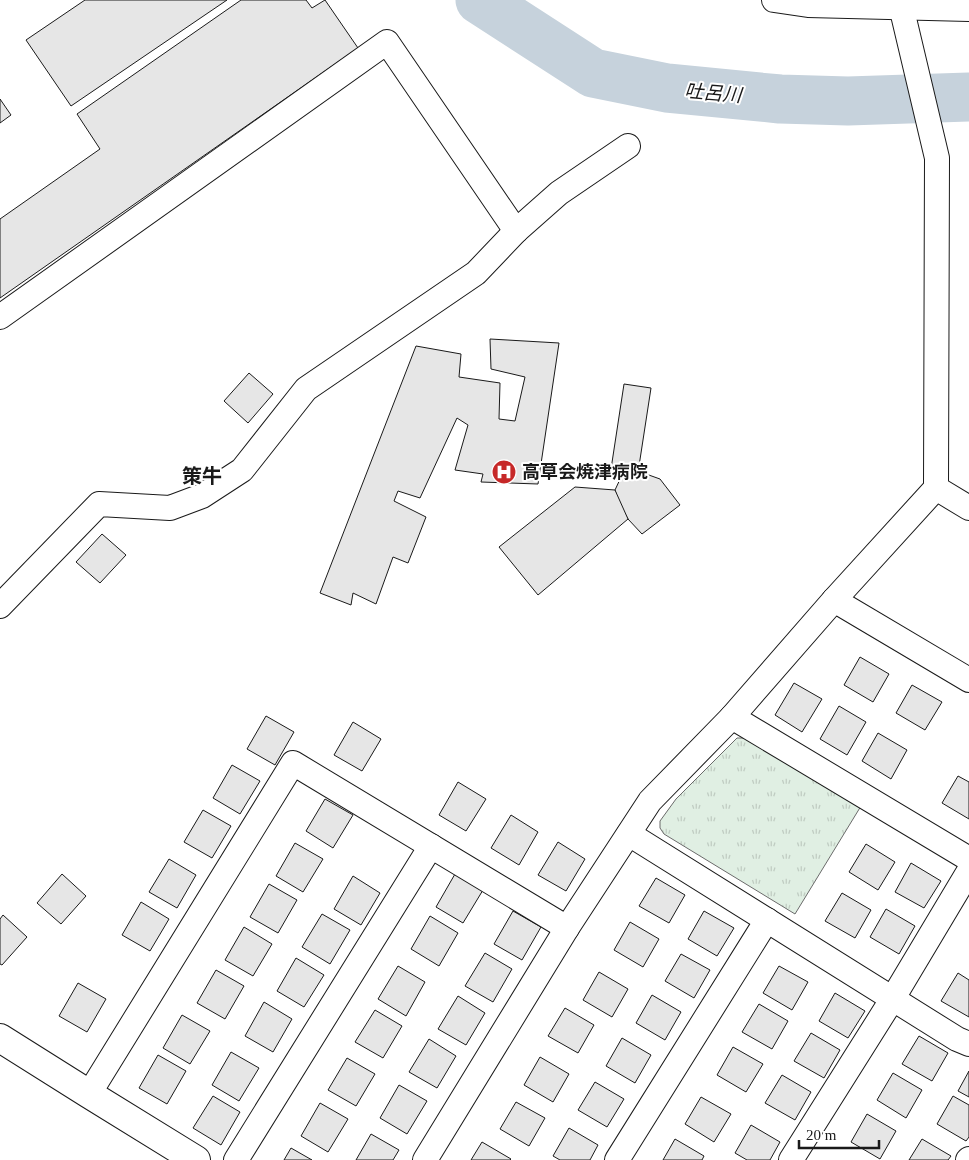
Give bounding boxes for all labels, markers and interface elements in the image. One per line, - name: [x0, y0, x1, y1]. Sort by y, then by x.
- water label: 吐呂川: [684, 80, 744, 106]
- hospital icon: 高草会焼津病院: [491, 459, 517, 485]
- place label: 高草会焼津病院: [522, 462, 648, 482]
- district label: 策牛: [182, 465, 222, 487]
- scale bar: [799, 1118, 879, 1150]
- text: 20 m: [806, 1127, 837, 1143]

